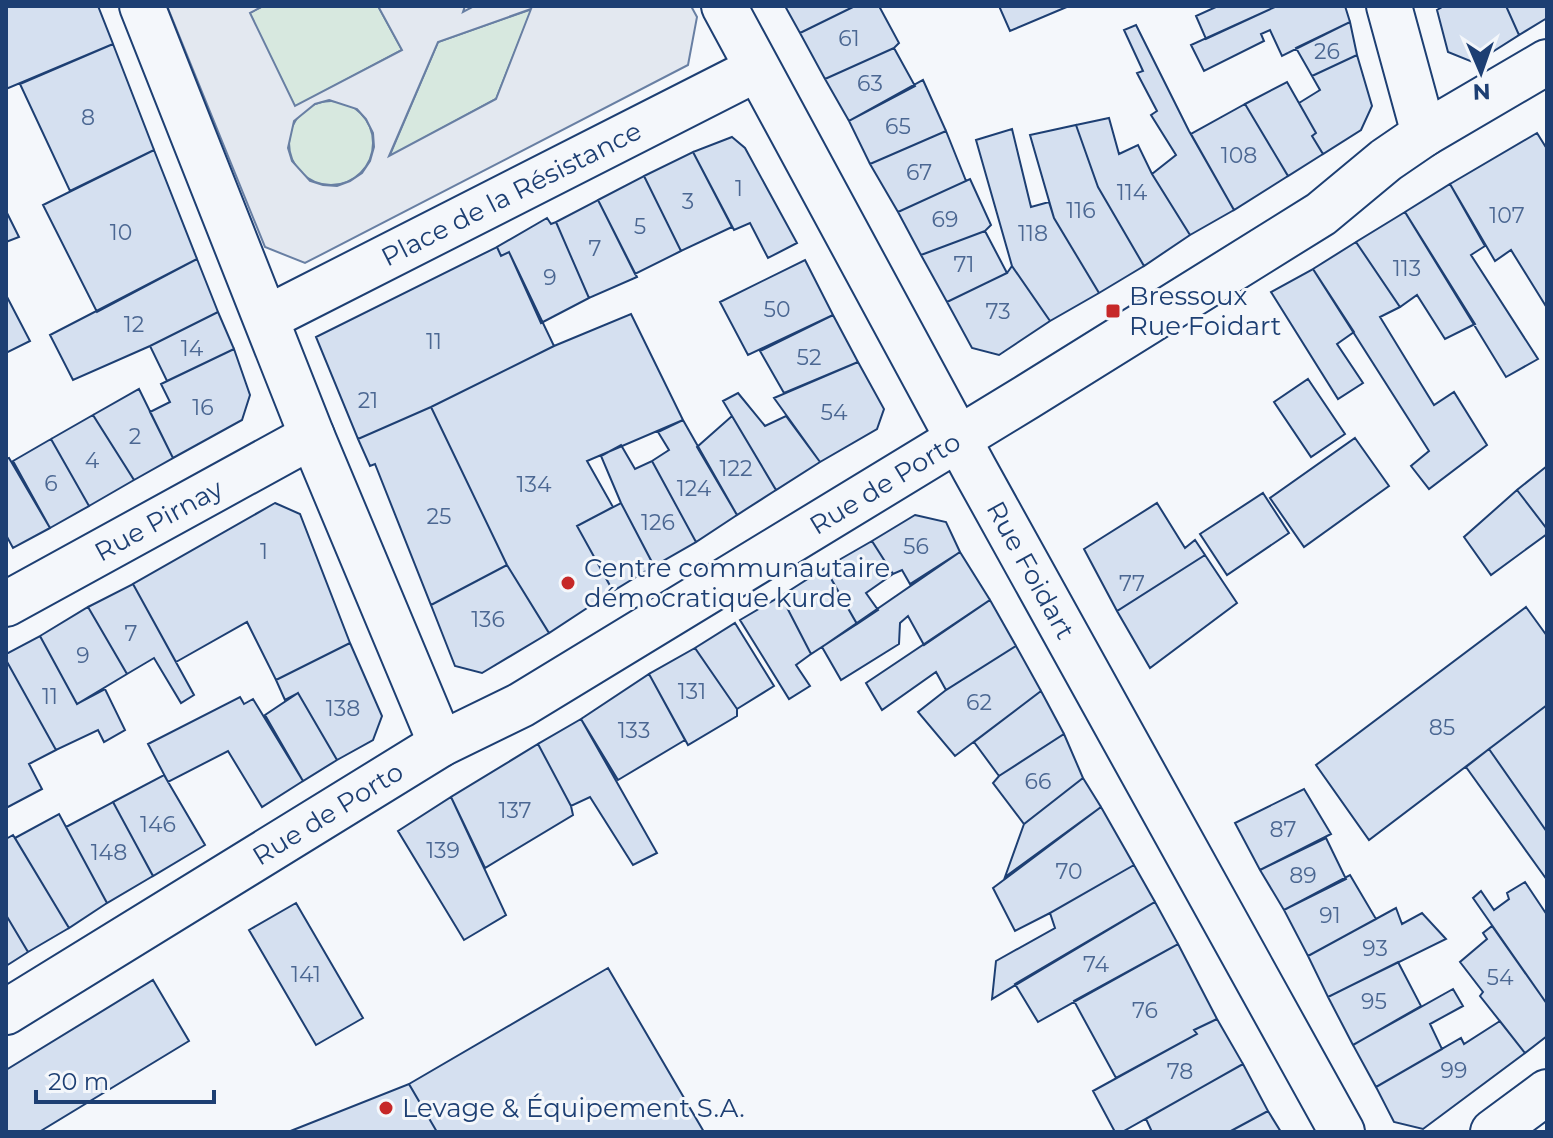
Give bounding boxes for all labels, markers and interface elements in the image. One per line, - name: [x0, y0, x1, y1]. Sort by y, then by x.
- house number: 61: [838, 25, 860, 52]
- north arrow: [1441, 32, 1521, 112]
- house number: 26: [1314, 38, 1340, 65]
- house number: 63: [857, 70, 883, 97]
- text: N: [1472, 78, 1491, 105]
- house number: 8: [81, 104, 95, 131]
- house number: 65: [885, 113, 911, 140]
- street label: Place de la Résistance: [376, 115, 647, 273]
- house number: 108: [1221, 142, 1257, 169]
- house number: 67: [906, 159, 932, 186]
- house number: 1: [735, 175, 743, 202]
- house number: 114: [1117, 179, 1148, 206]
- house number: 3: [682, 188, 694, 215]
- house number: 116: [1066, 197, 1096, 224]
- house number: 107: [1489, 202, 1525, 229]
- house number: 69: [932, 206, 958, 233]
- house number: 5: [634, 213, 646, 240]
- house number: 10: [110, 219, 132, 246]
- house number: 118: [1018, 220, 1048, 247]
- house number: 7: [589, 235, 602, 262]
- house number: 71: [953, 251, 975, 278]
- house number: 113: [1393, 255, 1421, 282]
- house number: 9: [543, 264, 557, 291]
- place label: Bressoux Rue Foidart: [1129, 280, 1281, 342]
- house number: 50: [763, 296, 791, 323]
- house number: 73: [985, 298, 1011, 325]
- marker: Bressoux Rue Foidart: [1104, 302, 1122, 320]
- house number: 12: [124, 311, 144, 338]
- house number: 11: [426, 328, 442, 355]
- house number: 14: [181, 335, 204, 362]
- house number: 52: [797, 344, 821, 371]
- house number: 21: [358, 387, 378, 414]
- house number: 16: [192, 394, 214, 421]
- house number: 54: [821, 399, 848, 426]
- house number: 2: [129, 423, 141, 450]
- street label: Rue de Porto: [804, 425, 966, 542]
- house number: 4: [85, 447, 100, 474]
- house number: 122: [720, 455, 752, 482]
- house number: 6: [44, 470, 58, 497]
- house number: 134: [517, 471, 552, 498]
- street label: Rue Pirnay: [89, 472, 229, 568]
- house number: 124: [677, 475, 712, 502]
- street label: Rue Foidart: [980, 496, 1081, 645]
- house number: 25: [427, 503, 451, 530]
- house number: 126: [641, 509, 675, 536]
- house number: 56: [903, 533, 929, 560]
- house number: 1: [260, 538, 268, 565]
- place label: Centre communautaire démocratique kurde: [584, 552, 890, 614]
- house number: 77: [1119, 570, 1145, 597]
- marker: Centre communautaire démocratique kurde: [559, 574, 577, 592]
- house number: 136: [471, 606, 505, 633]
- house number: 7: [125, 620, 138, 647]
- house number: 9: [76, 642, 90, 669]
- house number: 131: [678, 678, 706, 705]
- house number: 11: [42, 683, 58, 710]
- house number: 62: [966, 689, 992, 716]
- house number: 138: [326, 695, 360, 722]
- house number: 85: [1429, 714, 1455, 741]
- house number: 133: [618, 717, 650, 744]
- street label: Rue de Porto: [247, 755, 409, 872]
- house number: 66: [1025, 768, 1051, 795]
- house number: 137: [498, 797, 532, 824]
- house number: 146: [140, 811, 176, 838]
- house number: 87: [1270, 816, 1297, 843]
- house number: 139: [426, 837, 460, 864]
- house number: 148: [91, 839, 127, 866]
- house number: 70: [1055, 858, 1083, 885]
- house number: 89: [1289, 862, 1317, 889]
- house number: 91: [1319, 902, 1341, 929]
- house number: 93: [1362, 935, 1388, 962]
- house number: 74: [1083, 951, 1109, 978]
- house number: 141: [291, 961, 321, 988]
- house number: 54: [1487, 964, 1514, 991]
- house number: 95: [1361, 988, 1387, 1015]
- house number: 76: [1132, 997, 1158, 1024]
- scale bar: [36, 1054, 214, 1104]
- house number: 99: [1441, 1057, 1467, 1084]
- house number: 78: [1167, 1058, 1193, 1085]
- text: 20 m: [48, 1067, 109, 1096]
- place label: Levage & Équipement S.A.: [402, 1092, 745, 1124]
- marker: Levage & Équipement S.A.: [377, 1099, 395, 1117]

